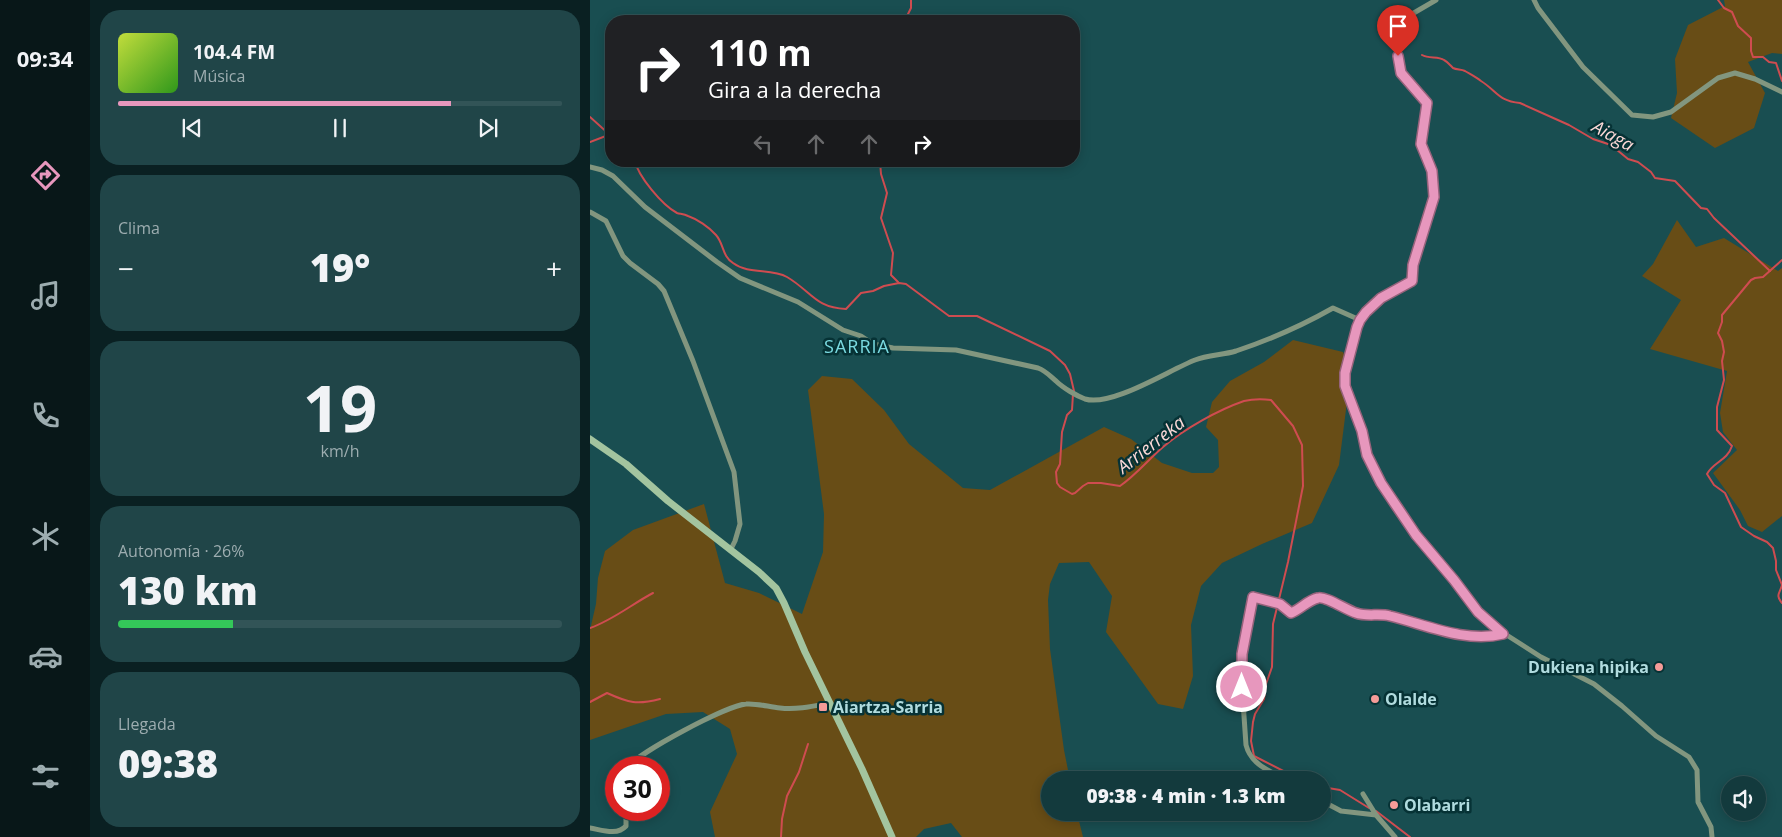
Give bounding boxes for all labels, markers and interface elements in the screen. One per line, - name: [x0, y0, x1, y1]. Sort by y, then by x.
- pin: [1377, 5, 1419, 56]
- icon: arrive: [1384, 12, 1412, 40]
- text: 110 m: [708, 29, 812, 76]
- icon: right: [625, 35, 690, 100]
- text: 104.4 FM: [193, 39, 275, 65]
- text: 09:34: [17, 43, 73, 73]
- text: Música: [193, 65, 245, 87]
- text: Gira a la derecha: [708, 74, 881, 104]
- water label: Aiaga: [1587, 113, 1639, 156]
- icon: previous: [178, 114, 206, 142]
- icon: pause: [326, 114, 354, 142]
- icon: next: [474, 114, 502, 142]
- icon: left: [749, 130, 777, 158]
- icon: ahead: [802, 130, 830, 158]
- icon: ahead: [855, 130, 883, 158]
- icon: right: [908, 130, 936, 158]
- icon: directions: [28, 158, 63, 193]
- text: Clima: [118, 217, 160, 239]
- text: 19°: [310, 241, 370, 293]
- text: −: [118, 249, 134, 287]
- text: +: [546, 249, 562, 287]
- icon: music: [28, 278, 63, 313]
- district label: SARRIA: [824, 334, 890, 358]
- text: 19: [303, 363, 377, 451]
- icon: phone: [28, 398, 63, 433]
- water label: Arrierreka: [1110, 410, 1189, 480]
- text: km/h: [321, 440, 359, 462]
- icon: climate: [28, 519, 63, 554]
- text: Autonomía · 26%: [118, 540, 244, 562]
- text: 130 km: [118, 564, 258, 616]
- icon: car: [28, 639, 63, 674]
- place label: Dukiena hipika: [1528, 656, 1649, 678]
- position arrow: [1215, 660, 1267, 712]
- marker: Dukiena hipika: [1653, 661, 1665, 673]
- place label: Olalde: [1385, 688, 1437, 710]
- marker: Olalde: [1369, 693, 1381, 705]
- place label: Aiartza-Sarria: [833, 696, 943, 718]
- marker: Aiartza-Sarria: [817, 701, 829, 713]
- text: Llegada: [118, 713, 176, 735]
- text: 09:38: [118, 737, 218, 789]
- speed limit sign: 30: [605, 756, 670, 821]
- icon: filters: [28, 759, 63, 794]
- map controls: [1721, 776, 1766, 821]
- button: sound: [1721, 776, 1766, 821]
- text: 09:38 · 4 min · 1.3 km: [1087, 783, 1285, 809]
- place label: Olabarri: [1404, 794, 1470, 816]
- marker: Olabarri: [1388, 799, 1400, 811]

